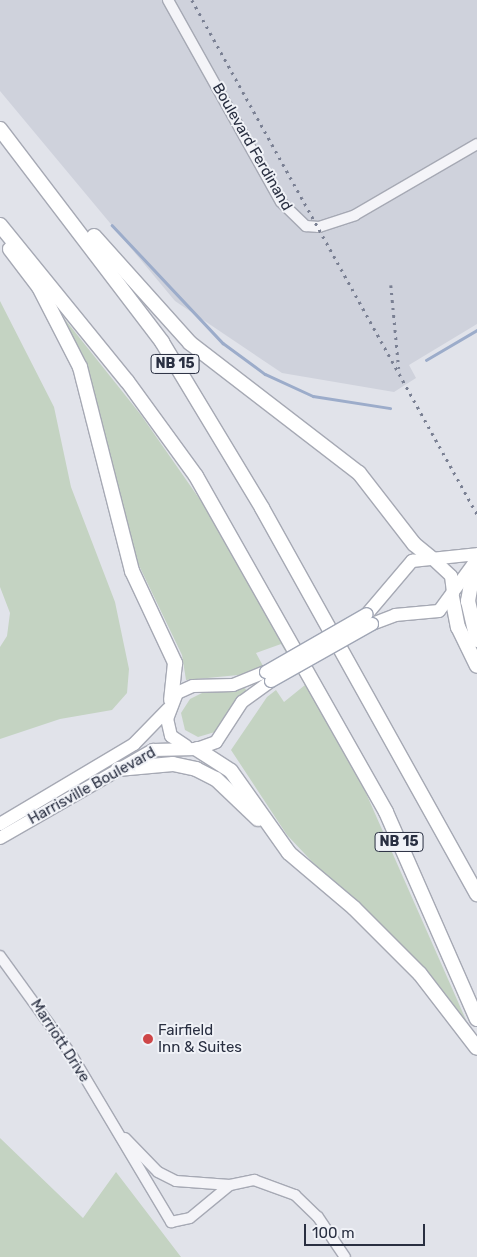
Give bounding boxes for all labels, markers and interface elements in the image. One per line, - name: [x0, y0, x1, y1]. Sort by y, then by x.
- street label: Boulevard Ferdinand: [208, 80, 296, 214]
- road number: NB 15: [150, 352, 200, 376]
- street label: Harrisville Boulevard: [25, 743, 159, 829]
- road number: NB 15: [374, 830, 424, 854]
- street label: Marriott Drive: [27, 996, 93, 1086]
- place label: Fairfield Inn & Suites: [158, 1021, 242, 1056]
- marker: Fairfield Inn & Suites: [142, 1033, 154, 1045]
- scale bar: [307, 1214, 428, 1246]
- text: 100 m: [312, 1224, 354, 1242]

